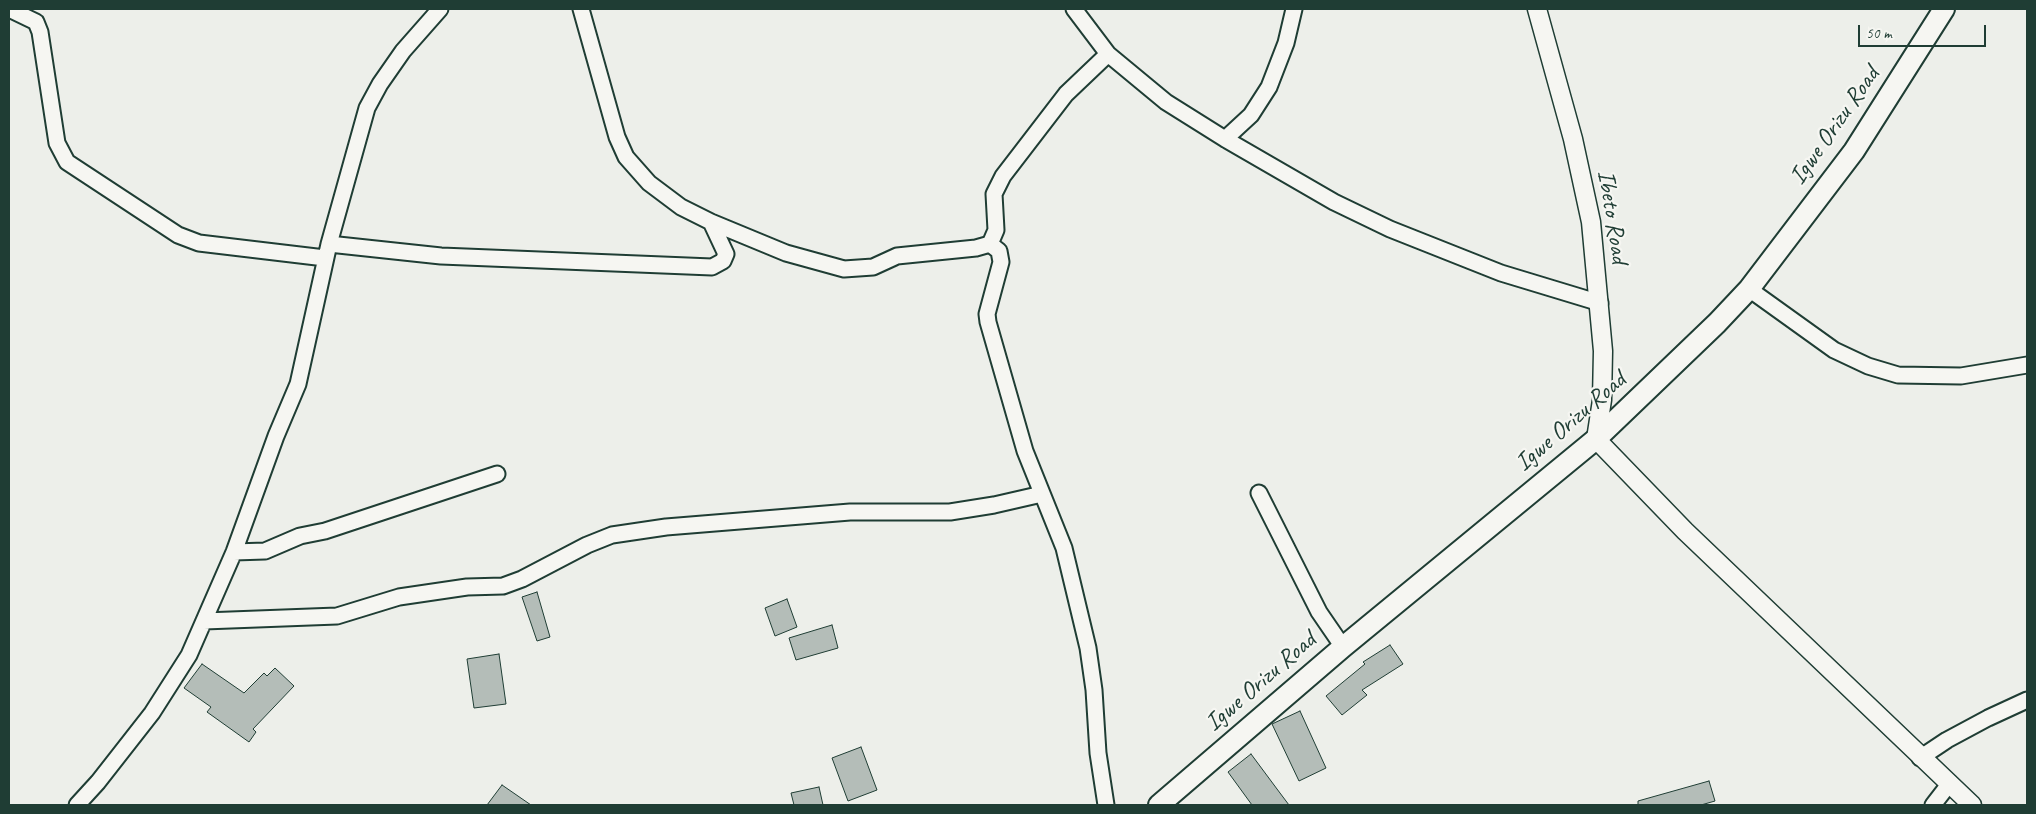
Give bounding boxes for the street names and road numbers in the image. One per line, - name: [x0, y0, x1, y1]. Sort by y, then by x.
- street label: Igwe Orizu Road: [1783, 61, 1887, 191]
- street label: Ibeto Road: [1590, 168, 1634, 266]
- street label: Igwe Orizu Road: [1509, 366, 1633, 478]
- street label: Igwe Orizu Road: [1199, 626, 1323, 738]

